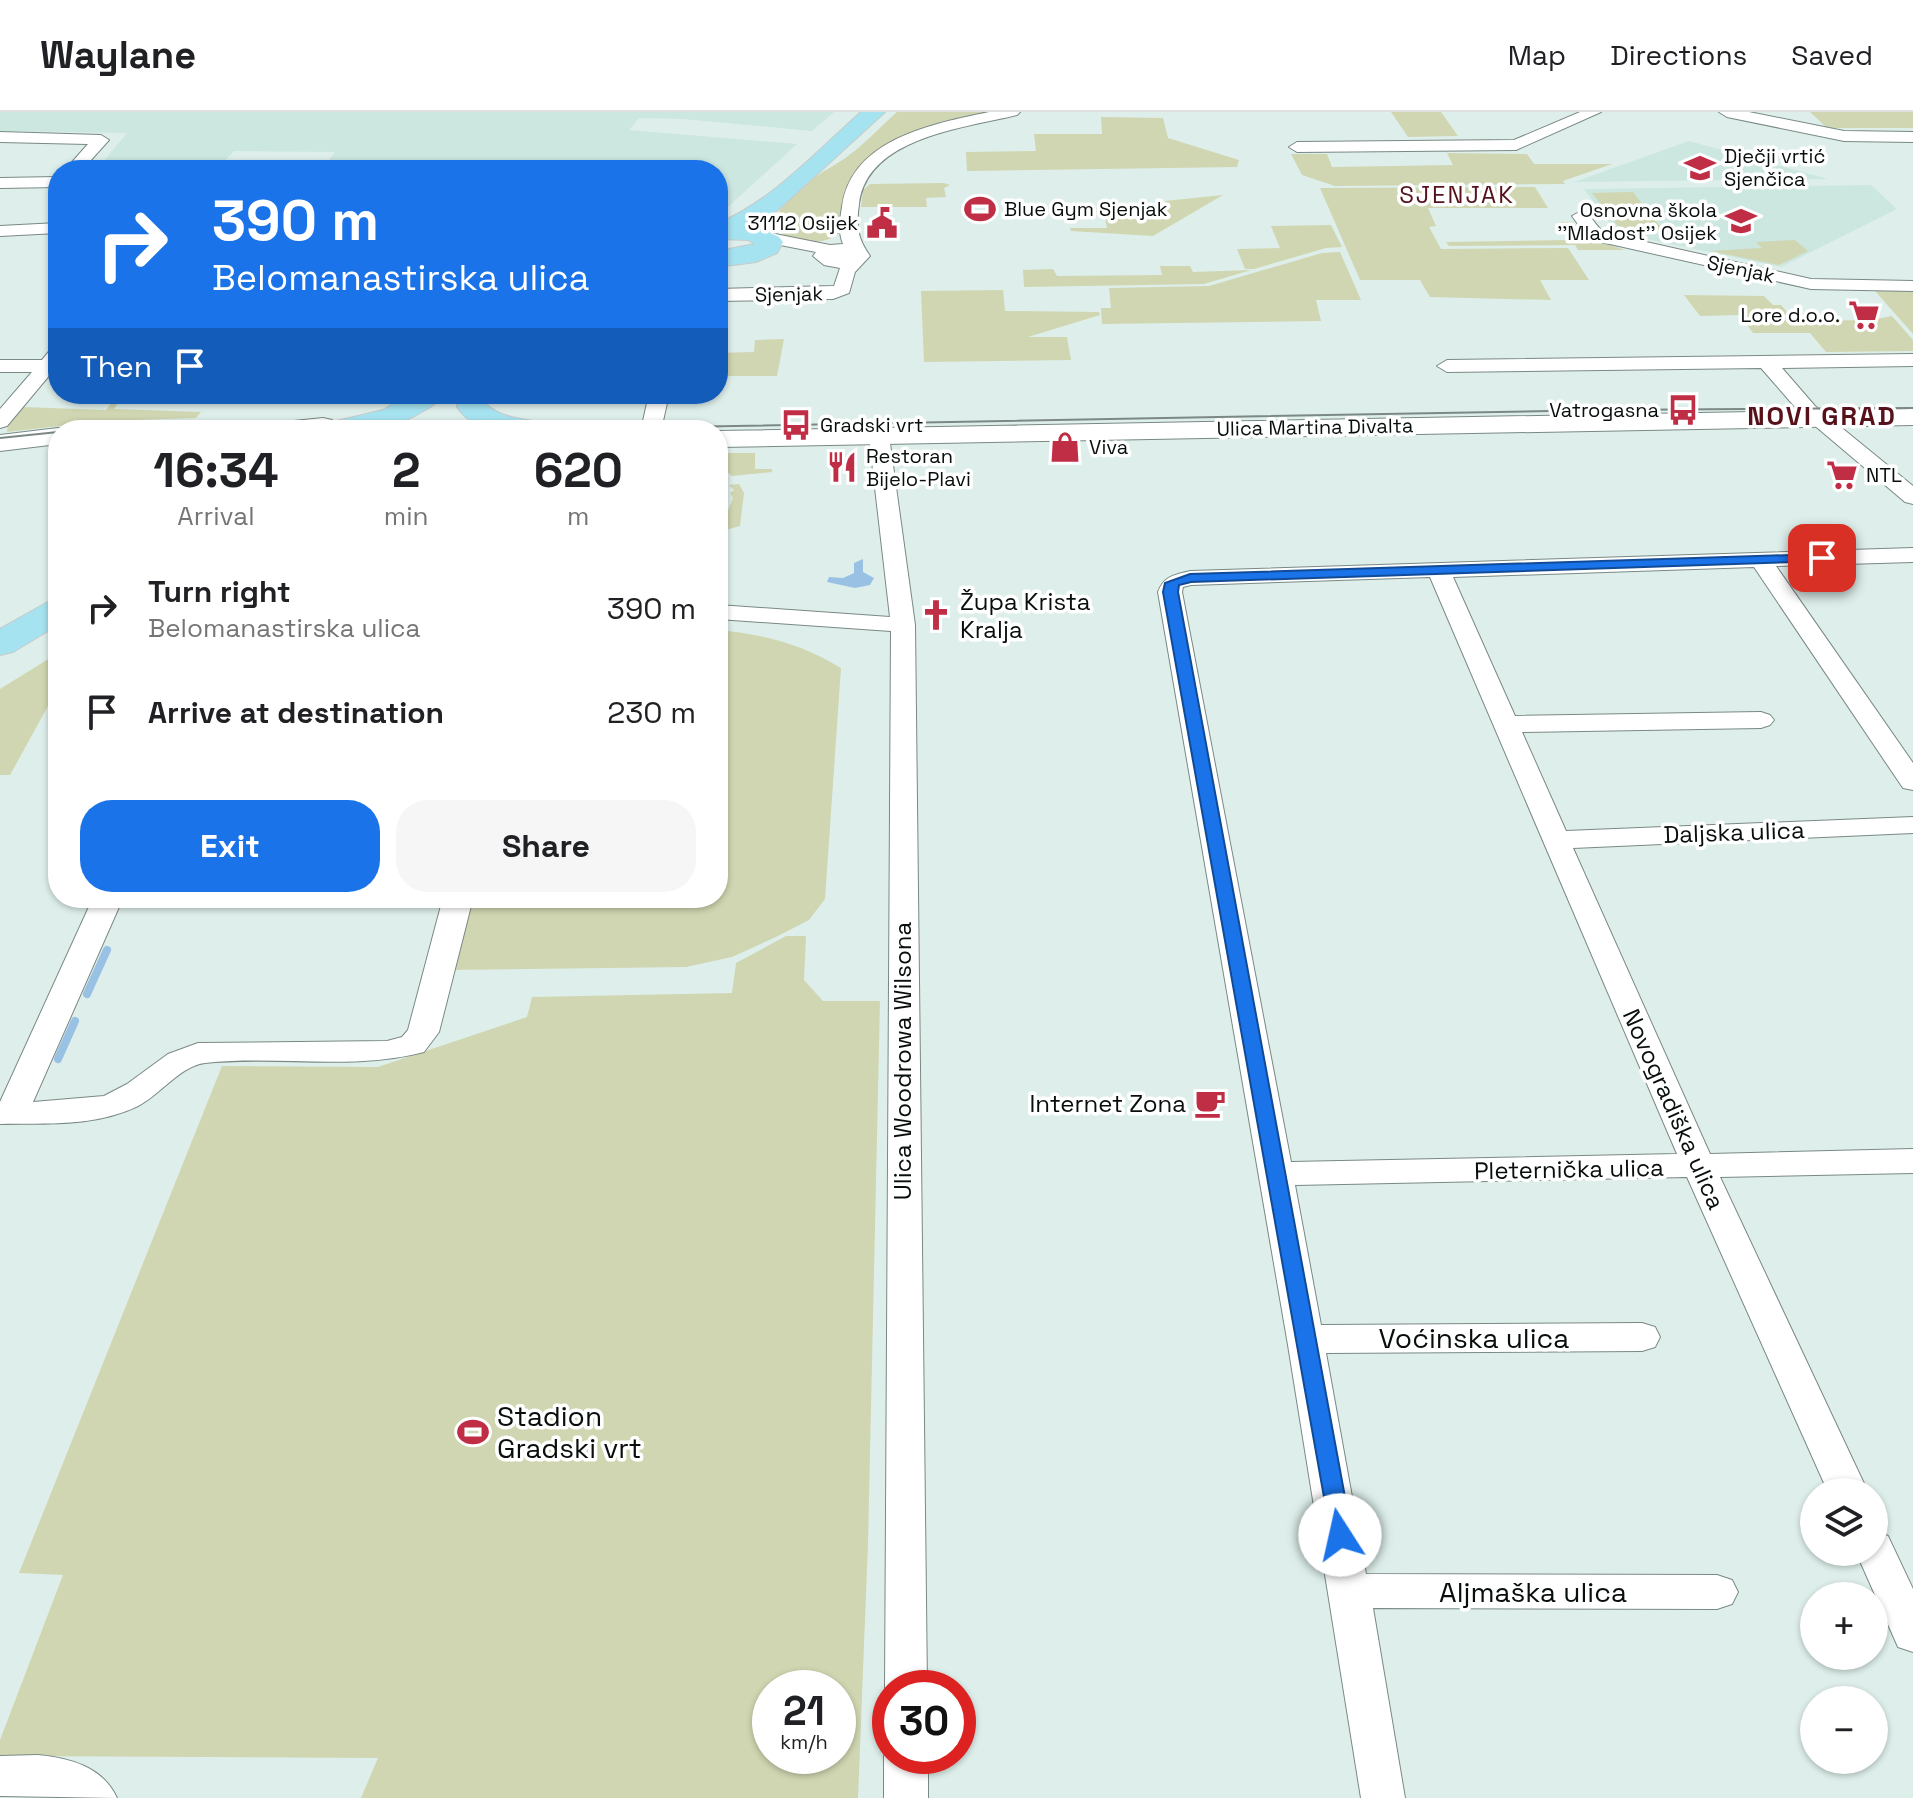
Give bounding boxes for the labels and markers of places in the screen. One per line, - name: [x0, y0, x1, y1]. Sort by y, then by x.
- place label: Dječji vrtić Sjenčica: [1724, 143, 1825, 192]
- school or university icon: Dječji vrtić Sjenčica: [1683, 151, 1717, 185]
- sports icon: Blue Gym Sjenjak: [963, 192, 997, 226]
- place label: Blue Gym Sjenjak: [1004, 196, 1168, 222]
- place label: Osnovna škola ''Mladost'' Osijek: [1557, 197, 1717, 246]
- school or university icon: Osnovna škola ''Mladost'' Osijek: [1724, 204, 1758, 238]
- public building icon: 31112 Osijek: [865, 206, 899, 240]
- place label: 31112 Osijek: [748, 210, 858, 236]
- supermarket icon: Lore d.o.o.: [1847, 298, 1881, 332]
- place label: Lore d.o.o.: [1740, 302, 1840, 328]
- bus stop icon: Vatrogasna: [1666, 393, 1700, 427]
- place label: Vatrogasna: [1549, 397, 1659, 423]
- bus stop icon: Gradski vrt: [779, 408, 813, 442]
- place label: Gradski vrt: [820, 412, 923, 438]
- shop icon: Viva: [1048, 430, 1082, 464]
- place label: Viva: [1089, 434, 1128, 460]
- place label: Restoran Bijelo-Plavi: [866, 443, 971, 492]
- restaurant icon: Restoran Bijelo-Plavi: [825, 450, 859, 484]
- supermarket icon: NTL: [1825, 458, 1859, 492]
- place label: NTL: [1866, 462, 1902, 488]
- pin: [1788, 524, 1856, 592]
- place label: Župa Krista Kralja: [960, 586, 1091, 645]
- church icon: Župa Krista Kralja: [919, 598, 953, 632]
- cafe icon: Internet Zona: [1193, 1086, 1227, 1120]
- place label: Internet Zona: [1029, 1088, 1186, 1119]
- place label: Stadion Gradski vrt: [497, 1398, 642, 1466]
- sports icon: Stadion Gradski vrt: [456, 1415, 490, 1449]

